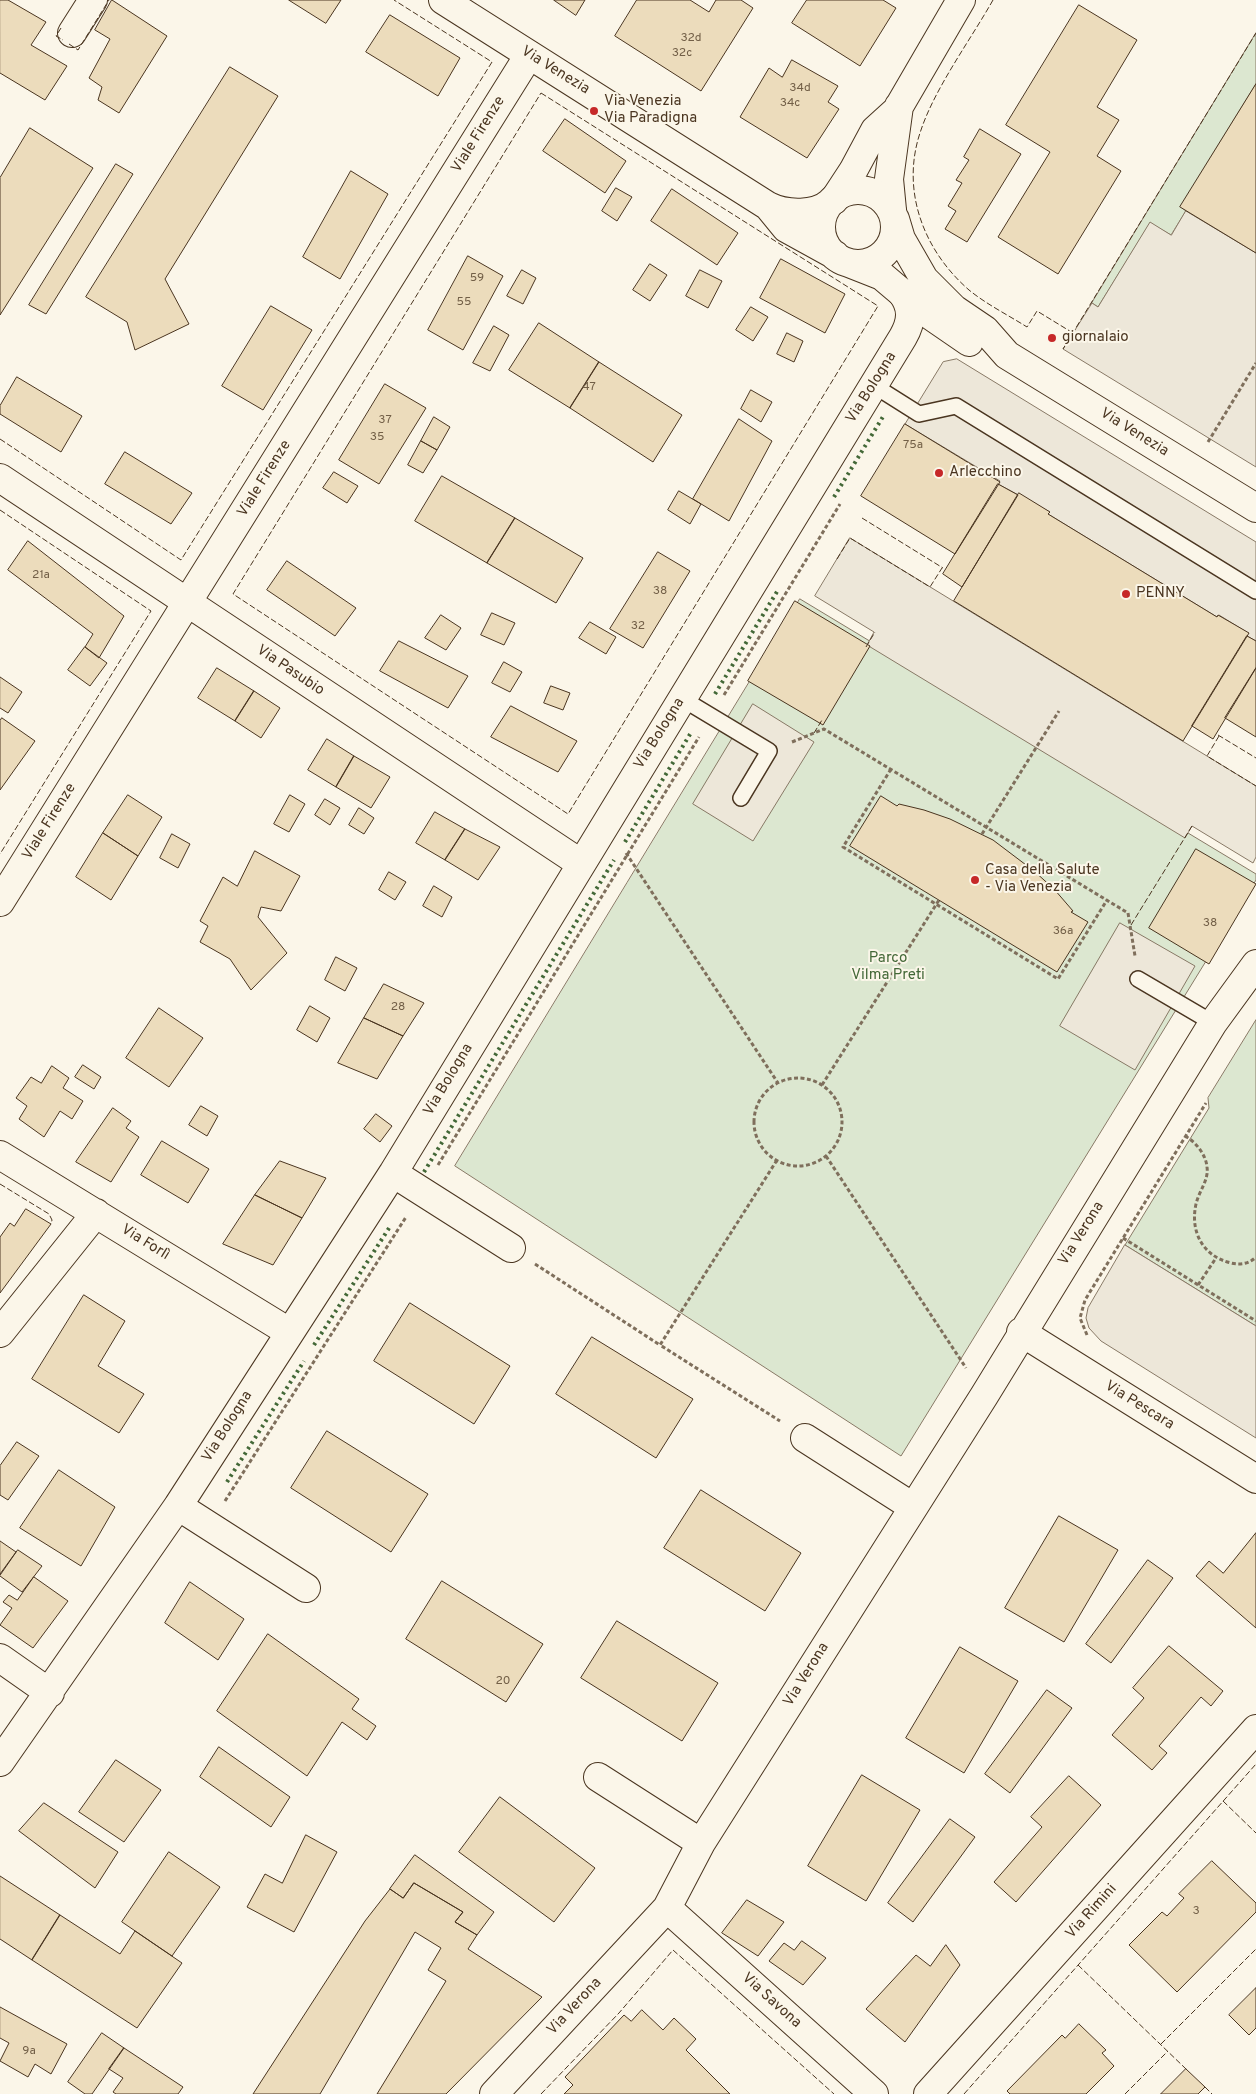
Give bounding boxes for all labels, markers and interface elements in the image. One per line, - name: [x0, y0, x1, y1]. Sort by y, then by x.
- house number: 32d: [680, 32, 702, 46]
- street label: Via Venezia: [517, 43, 593, 99]
- house number: 32c: [672, 47, 692, 61]
- house number: 34d: [789, 82, 811, 96]
- street label: Viale Firenze: [448, 93, 510, 177]
- place label: Via Venezia Via Paradigna: [604, 93, 697, 128]
- house number: 34c: [780, 97, 800, 111]
- marker: Via Venezia Via Paradigna: [588, 105, 600, 117]
- house number: 59: [470, 272, 484, 286]
- house number: 55: [457, 296, 471, 310]
- place label: giornalaio: [1062, 329, 1129, 347]
- marker: giornalaio: [1046, 332, 1058, 344]
- street label: Via Bologna: [843, 349, 901, 427]
- house number: 47: [582, 381, 596, 395]
- street label: Via Venezia: [1096, 405, 1172, 461]
- house number: 37: [378, 414, 392, 428]
- house number: 35: [370, 431, 384, 445]
- street label: Viale Firenze: [234, 437, 296, 521]
- house number: 75a: [903, 439, 923, 453]
- place label: Arlecchino: [949, 464, 1022, 482]
- marker: Arlecchino: [933, 467, 945, 479]
- house number: 21a: [32, 569, 50, 583]
- house number: 38: [653, 585, 667, 599]
- place label: PENNY: [1136, 585, 1185, 603]
- marker: PENNY: [1120, 588, 1132, 600]
- house number: 32: [631, 620, 645, 634]
- street label: Via Pasubio: [253, 642, 327, 700]
- street label: Via Bologna: [631, 695, 689, 773]
- street label: Viale Firenze: [19, 780, 81, 864]
- place label: Casa della Salute - Via Venezia: [985, 862, 1100, 897]
- marker: Casa della Salute - Via Venezia: [969, 874, 981, 886]
- house number: 38: [1203, 917, 1217, 931]
- house number: 36a: [1053, 925, 1073, 939]
- park label: Parco Vilma Preti: [851, 950, 925, 985]
- house number: 28: [391, 1001, 405, 1015]
- street label: Via Bologna: [420, 1041, 478, 1119]
- street label: Via Verona: [1055, 1199, 1109, 1269]
- street label: Via Forlì: [117, 1221, 173, 1265]
- street label: Via Pescara: [1101, 1378, 1177, 1434]
- street label: Via Bologna: [199, 1388, 257, 1466]
- street label: Via Verona: [780, 1640, 834, 1710]
- house number: 20: [495, 1675, 511, 1689]
- street label: Via Rimini: [1063, 1881, 1121, 1943]
- house number: 3: [1192, 1905, 1200, 1919]
- street label: Via Savona: [737, 1970, 805, 2032]
- street label: Via Verona: [544, 1975, 606, 2039]
- house number: 9a: [22, 2045, 36, 2059]

